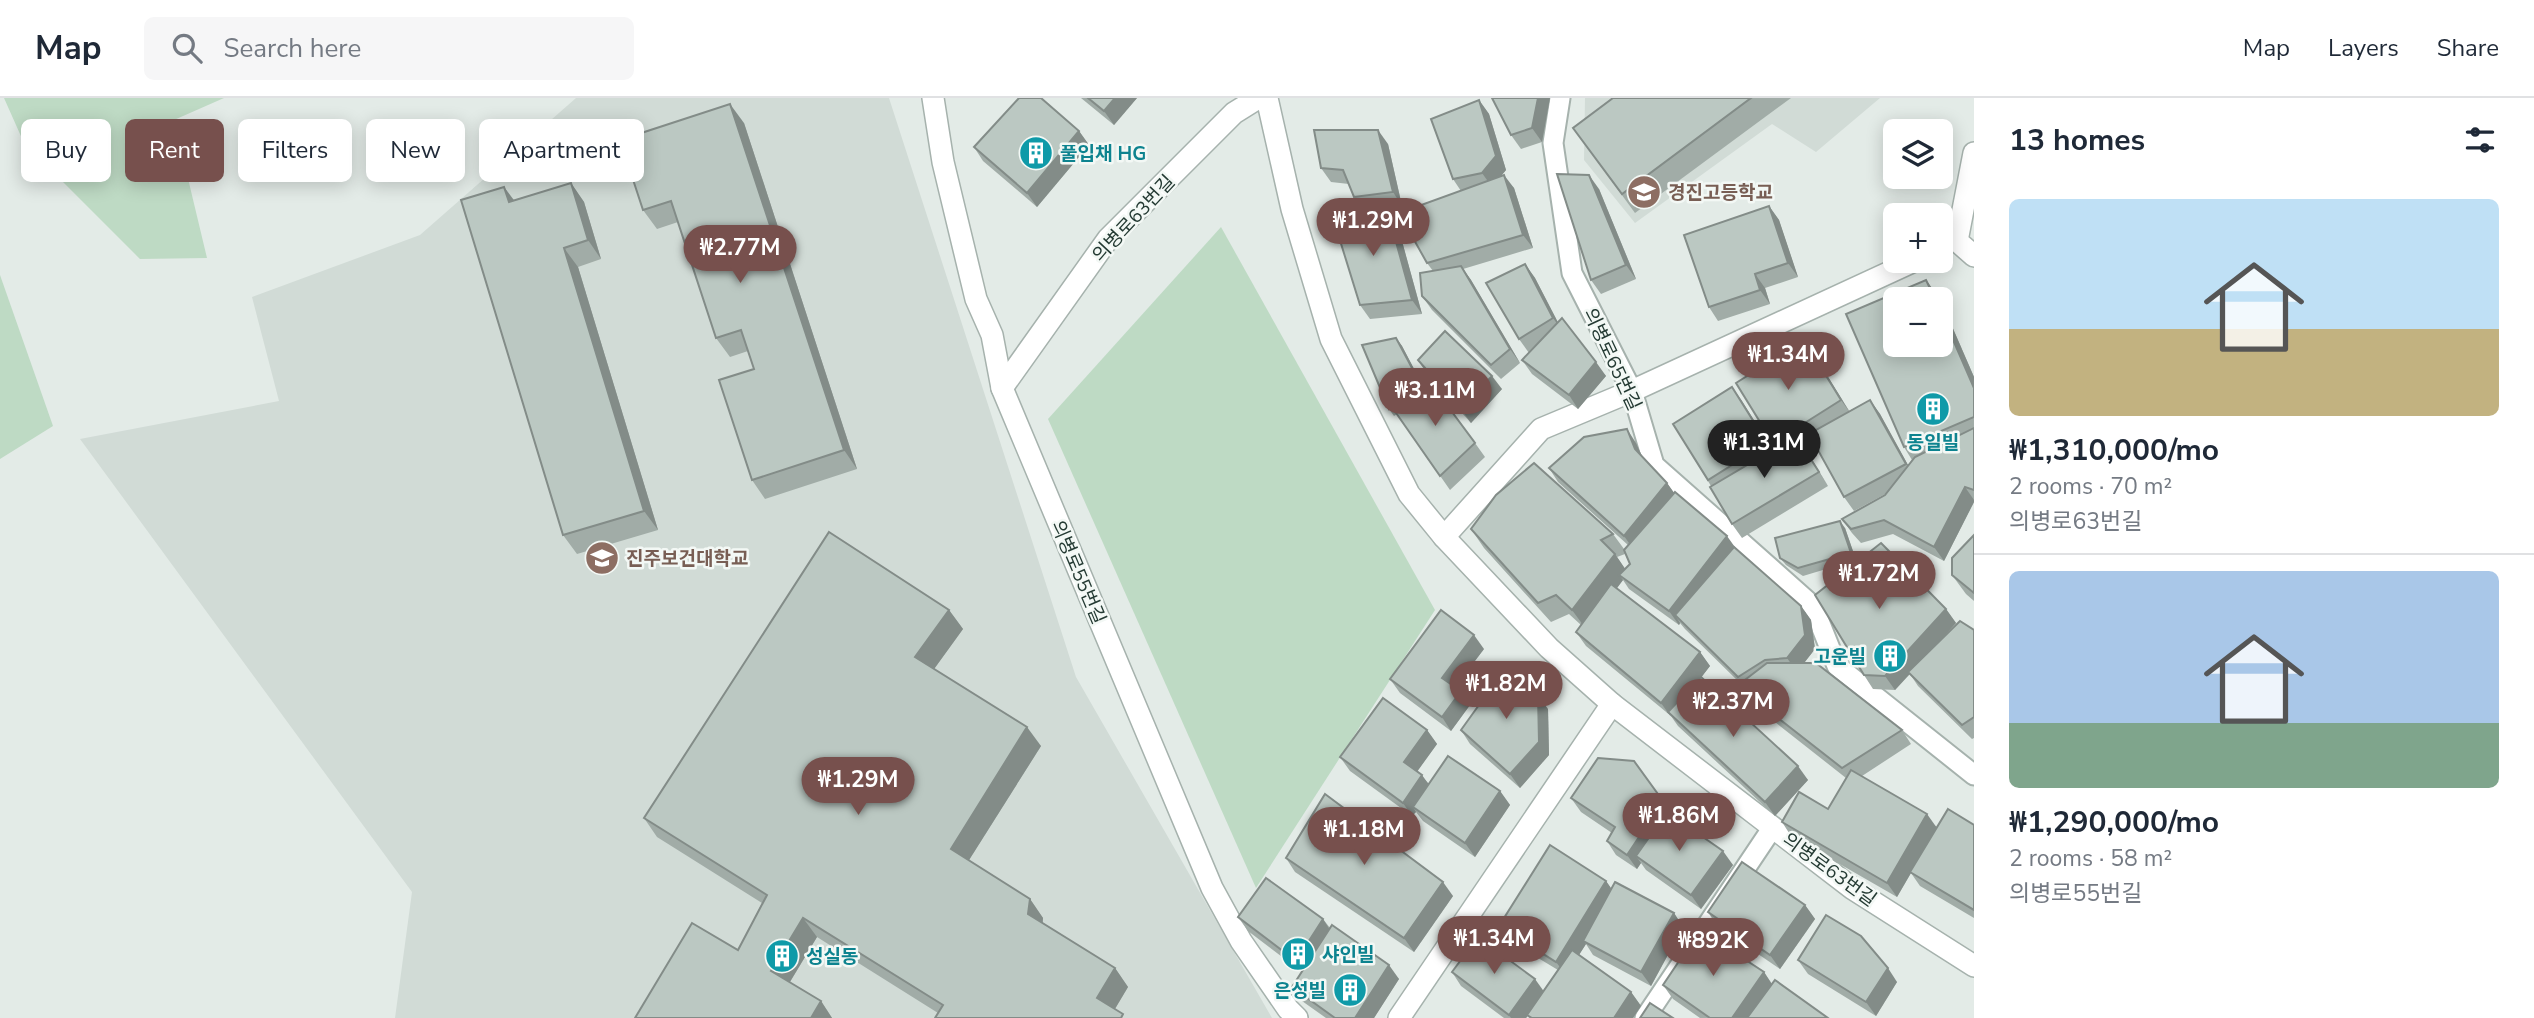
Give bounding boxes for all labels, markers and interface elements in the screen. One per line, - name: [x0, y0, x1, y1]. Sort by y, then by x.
- search box: [144, 17, 634, 80]
- text: Map: [35, 26, 102, 71]
- icon: search: [168, 29, 206, 67]
- text: Search here: [224, 31, 361, 66]
- text: Map: [2243, 32, 2290, 64]
- text: Layers: [2328, 32, 2399, 64]
- text: Share: [2437, 32, 2499, 64]
- chip: Buy: [21, 119, 111, 182]
- chip: Rent: [125, 119, 224, 182]
- chip: Filters: [238, 119, 352, 182]
- chip: New: [366, 119, 465, 182]
- chip: Apartment: [479, 119, 644, 182]
- map controls: [1883, 119, 1953, 357]
- button: layers: [1883, 119, 1953, 189]
- text: 13 homes: [2009, 120, 2145, 161]
- icon: filters: [2461, 121, 2499, 159]
- building icon: 풀입채 HG: [1017, 134, 1055, 172]
- place label: 풀입채 HG: [1060, 141, 1146, 167]
- street label: 의병로63번길: [1087, 170, 1181, 268]
- school or university icon: 경진고등학교: [1625, 173, 1663, 211]
- place label: 경진고등학교: [1668, 180, 1773, 206]
- pin: ₩1.29M: [1316, 198, 1430, 258]
- button: +: [1883, 203, 1953, 273]
- text: ₩1.29M: [1333, 205, 1413, 236]
- pin: ₩2.77M: [683, 226, 797, 285]
- text: ₩2.77M: [700, 232, 780, 263]
- icon: home: [2191, 244, 2317, 370]
- button: −: [1883, 287, 1953, 357]
- street label: 의병로65번길: [1577, 304, 1647, 415]
- pin: ₩1.34M: [1731, 332, 1845, 392]
- text: ₩1.34M: [1748, 339, 1828, 370]
- pin: ₩3.11M: [1378, 368, 1492, 428]
- text: ₩3.11M: [1395, 375, 1475, 406]
- building icon: 동일빌: [1914, 390, 1952, 428]
- pin: ₩1.31M: [1707, 420, 1821, 480]
- text: ₩1.31M: [1724, 427, 1804, 458]
- place label: 동일빌: [1907, 430, 1959, 456]
- text: ₩1,310,000/mo: [2009, 430, 2219, 471]
- text: 2 rooms · 70 m²: [2009, 471, 2172, 502]
- text: 의병로63번길: [2009, 506, 2142, 537]
- street label: 의병로55번길: [1045, 517, 1112, 628]
- school or university icon: 진주보건대학교: [583, 539, 621, 577]
- place label: 진주보건대학교: [626, 546, 748, 572]
- pin: ₩1.72M: [1822, 552, 1936, 611]
- text: ₩1.72M: [1839, 558, 1919, 589]
- icon: home: [2191, 616, 2317, 742]
- building icon: 고운빌: [1871, 637, 1909, 675]
- place label: 고운빌: [1814, 644, 1866, 670]
- pin: ₩1.82M: [1449, 662, 1563, 721]
- text: ₩1.82M: [1466, 668, 1546, 699]
- pin: ₩2.37M: [1676, 680, 1790, 739]
- text: ₩2.37M: [1693, 686, 1773, 717]
- pin: ₩1.29M: [801, 758, 915, 817]
- text: ₩1.29M: [818, 764, 898, 795]
- pin: ₩1.86M: [1622, 794, 1736, 853]
- text: ₩1.86M: [1639, 800, 1719, 831]
- text: ₩1,290,000/mo: [2009, 802, 2219, 843]
- pin: ₩1.18M: [1307, 808, 1421, 867]
- text: ₩1.18M: [1324, 814, 1404, 845]
- street label: 의병로63번길: [1777, 827, 1882, 913]
- text: 2 rooms · 58 m²: [2009, 843, 2172, 874]
- text: 의병로55번길: [2009, 878, 2142, 909]
- pin: ₩1.34M: [1437, 916, 1551, 976]
- pin: ₩892K: [1664, 918, 1762, 978]
- text: ₩1.34M: [1454, 923, 1534, 954]
- text: ₩892K: [1678, 925, 1748, 956]
- building icon: 샤인빌: [1279, 935, 1317, 973]
- building icon: 성실동: [763, 937, 801, 975]
- place label: 샤인빌: [1322, 942, 1374, 968]
- place label: 성실동: [806, 944, 858, 970]
- building icon: 은성빌: [1331, 971, 1369, 1009]
- place label: 은성빌: [1274, 978, 1326, 1004]

